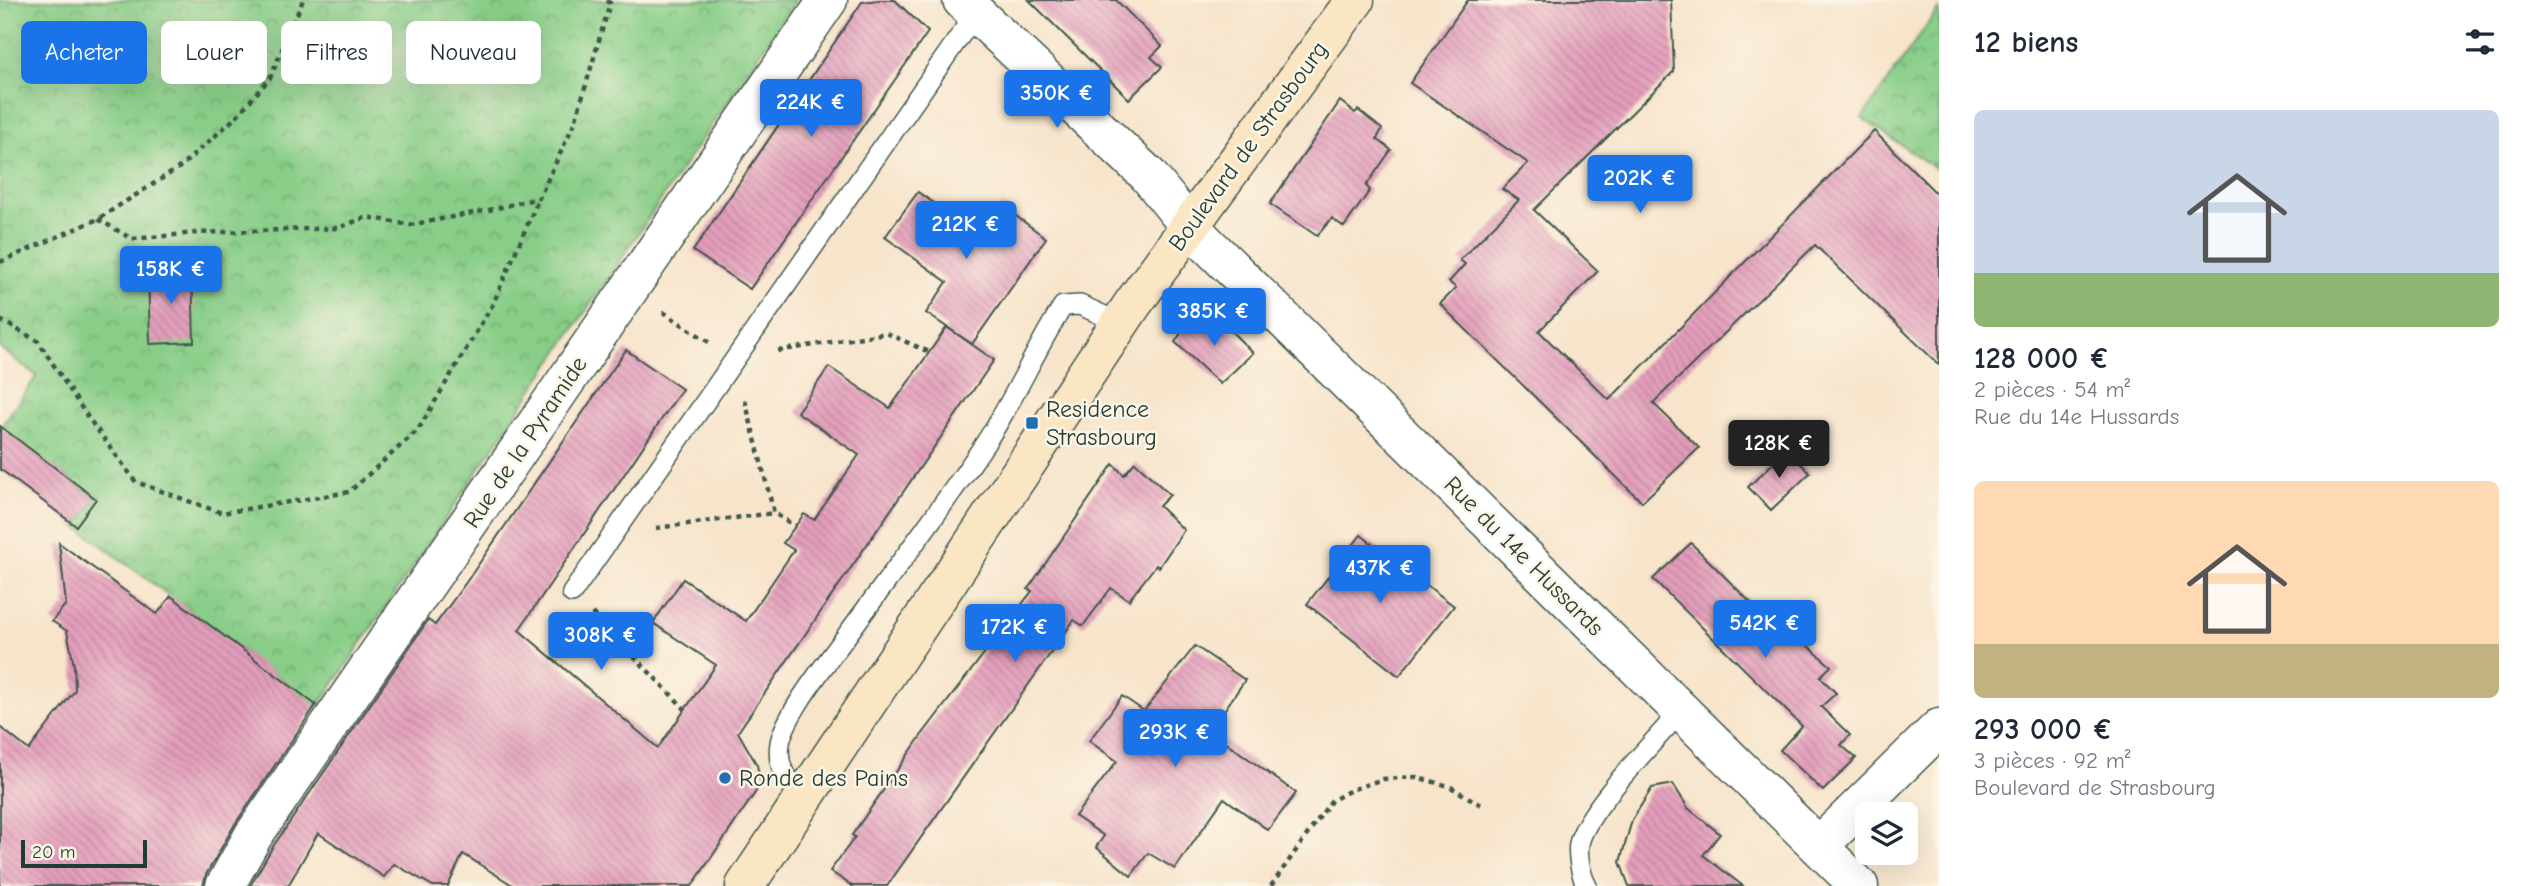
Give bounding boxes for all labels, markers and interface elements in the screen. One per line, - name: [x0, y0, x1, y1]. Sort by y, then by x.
- chip: Acheter: [21, 21, 147, 84]
- chip: Louer: [161, 21, 267, 84]
- chip: Filtres: [281, 21, 392, 84]
- chip: Nouveau: [406, 21, 541, 84]
- icon: filters: [2461, 23, 2499, 61]
- text: 12 biens: [1974, 25, 2078, 60]
- street label: Boulevard de Strasbourg: [1163, 36, 1333, 256]
- pin: 350K €: [1000, 71, 1114, 130]
- text: 350K €: [1020, 79, 1094, 106]
- pin: 224K €: [754, 80, 868, 139]
- text: 224K €: [776, 88, 846, 115]
- icon: home: [2174, 155, 2300, 281]
- pin: 202K €: [1583, 156, 1697, 215]
- text: 202K €: [1603, 164, 1677, 191]
- pin: 212K €: [909, 202, 1023, 261]
- text: 212K €: [932, 210, 1000, 237]
- pin: 158K €: [114, 246, 228, 306]
- text: 158K €: [136, 255, 206, 282]
- pin: 385K €: [1157, 288, 1271, 348]
- text: 385K €: [1178, 297, 1250, 324]
- text: 128 000 €: [1974, 341, 2110, 376]
- street label: Rue de la Pyramide: [457, 351, 593, 533]
- text: 2 pièces · 54 m²: [1974, 376, 2130, 403]
- place label: Residence Strasbourg: [1046, 395, 1157, 451]
- text: Rue du 14e Hussards: [1974, 403, 2179, 430]
- marker: Residence Strasbourg: [1024, 415, 1040, 431]
- pin: 128K €: [1722, 420, 1836, 480]
- text: 128K €: [1744, 429, 1814, 456]
- street label: Rue du 14e Hussards: [1438, 470, 1610, 642]
- icon: home: [2174, 526, 2300, 652]
- pin: 437K €: [1323, 546, 1437, 605]
- text: 437K €: [1345, 554, 1415, 581]
- pin: 542K €: [1708, 600, 1822, 660]
- pin: 172K €: [958, 604, 1072, 664]
- text: 542K €: [1729, 609, 1801, 636]
- pin: 308K €: [544, 612, 658, 672]
- text: 172K €: [981, 613, 1049, 640]
- text: 308K €: [564, 621, 638, 648]
- pin: 293K €: [1118, 710, 1232, 769]
- text: 293 000 €: [1974, 712, 2113, 747]
- text: 293K €: [1139, 718, 1211, 745]
- text: 3 pièces · 92 m²: [1974, 747, 2131, 774]
- place label: Ronde des Pains: [739, 764, 908, 792]
- marker: Ronde des Pains: [717, 770, 733, 786]
- text: Boulevard de Strasbourg: [1974, 774, 2216, 801]
- map controls: [1855, 802, 1918, 865]
- button: layers: [1855, 802, 1918, 865]
- scale bar: [21, 837, 147, 869]
- text: 20 m: [32, 841, 76, 863]

